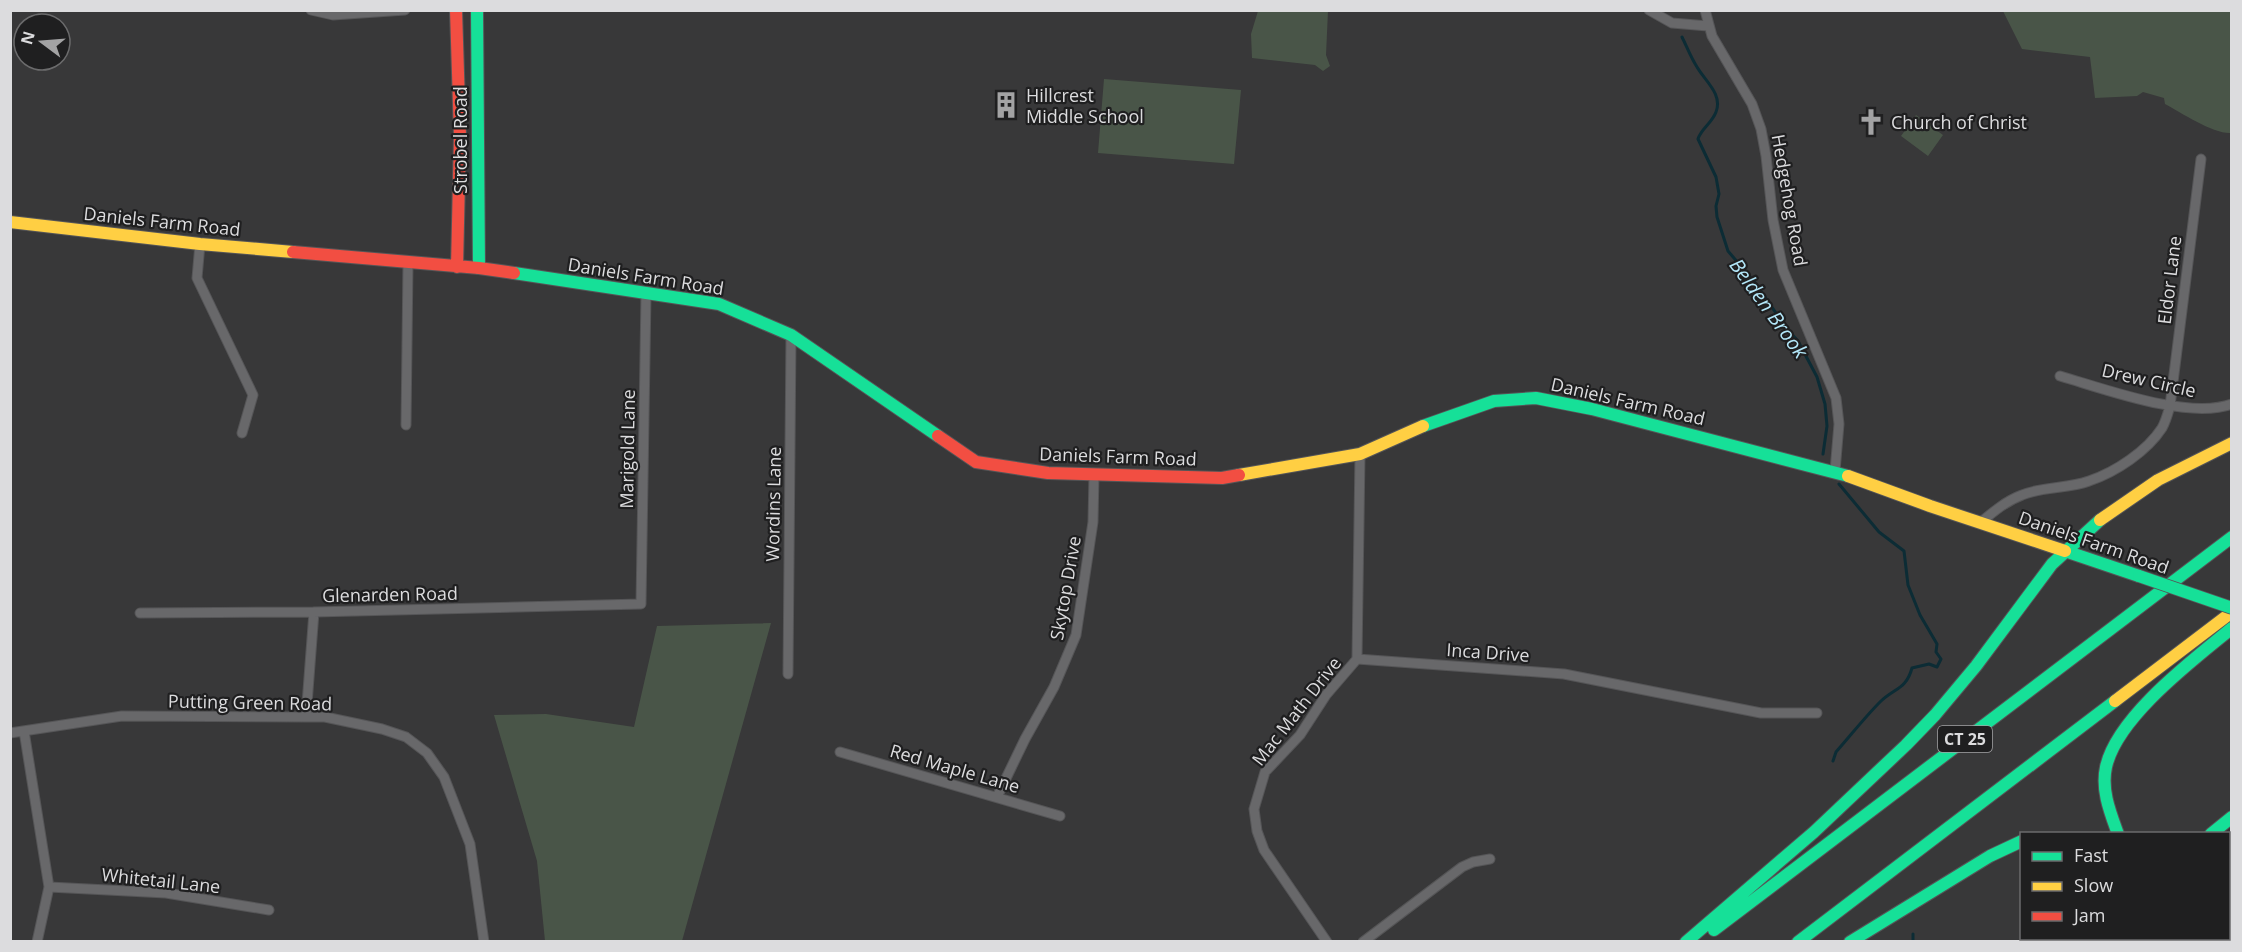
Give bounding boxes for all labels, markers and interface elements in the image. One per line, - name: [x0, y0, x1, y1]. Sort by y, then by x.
- north arrow: [12, 12, 72, 72]
- text: N: [15, 29, 40, 47]
- place label: Hillcrest Middle School: [1026, 83, 1144, 128]
- street label: Strobel Road: [448, 86, 472, 194]
- building icon: Hillcrest Middle School: [991, 90, 1021, 120]
- church icon: Church of Christ: [1856, 107, 1886, 137]
- place label: Church of Christ: [1891, 110, 2027, 134]
- street label: Hedgehog Road: [1767, 132, 1813, 268]
- street label: Daniels Farm Road: [82, 201, 242, 241]
- street label: Eldor Lane: [2152, 234, 2186, 326]
- street label: Daniels Farm Road: [566, 252, 726, 300]
- water label: Belden Brook: [1724, 253, 1815, 364]
- street label: Drew Circle: [2100, 358, 2198, 402]
- street label: Daniels Farm Road: [1549, 372, 1707, 430]
- street label: Marigold Lane: [614, 389, 640, 509]
- street label: Daniels Farm Road: [1039, 441, 1197, 471]
- street label: Wordins Lane: [760, 446, 786, 562]
- street label: Daniels Farm Road: [2016, 505, 2172, 579]
- street label: Skytop Drive: [1044, 534, 1086, 642]
- street label: Glenarden Road: [322, 581, 458, 607]
- street label: Inca Drive: [1446, 637, 1530, 667]
- street label: Mac Math Drive: [1246, 652, 1346, 770]
- street label: Putting Green Road: [168, 689, 332, 715]
- road number: CT 25: [1938, 726, 1992, 752]
- street label: Red Maple Lane: [887, 738, 1023, 798]
- legend: [2020, 832, 2230, 940]
- text: Fast: [2074, 843, 2108, 867]
- street label: Whitetail Lane: [100, 862, 222, 898]
- text: Slow: [2074, 873, 2113, 897]
- text: Jam: [2072, 903, 2106, 927]

